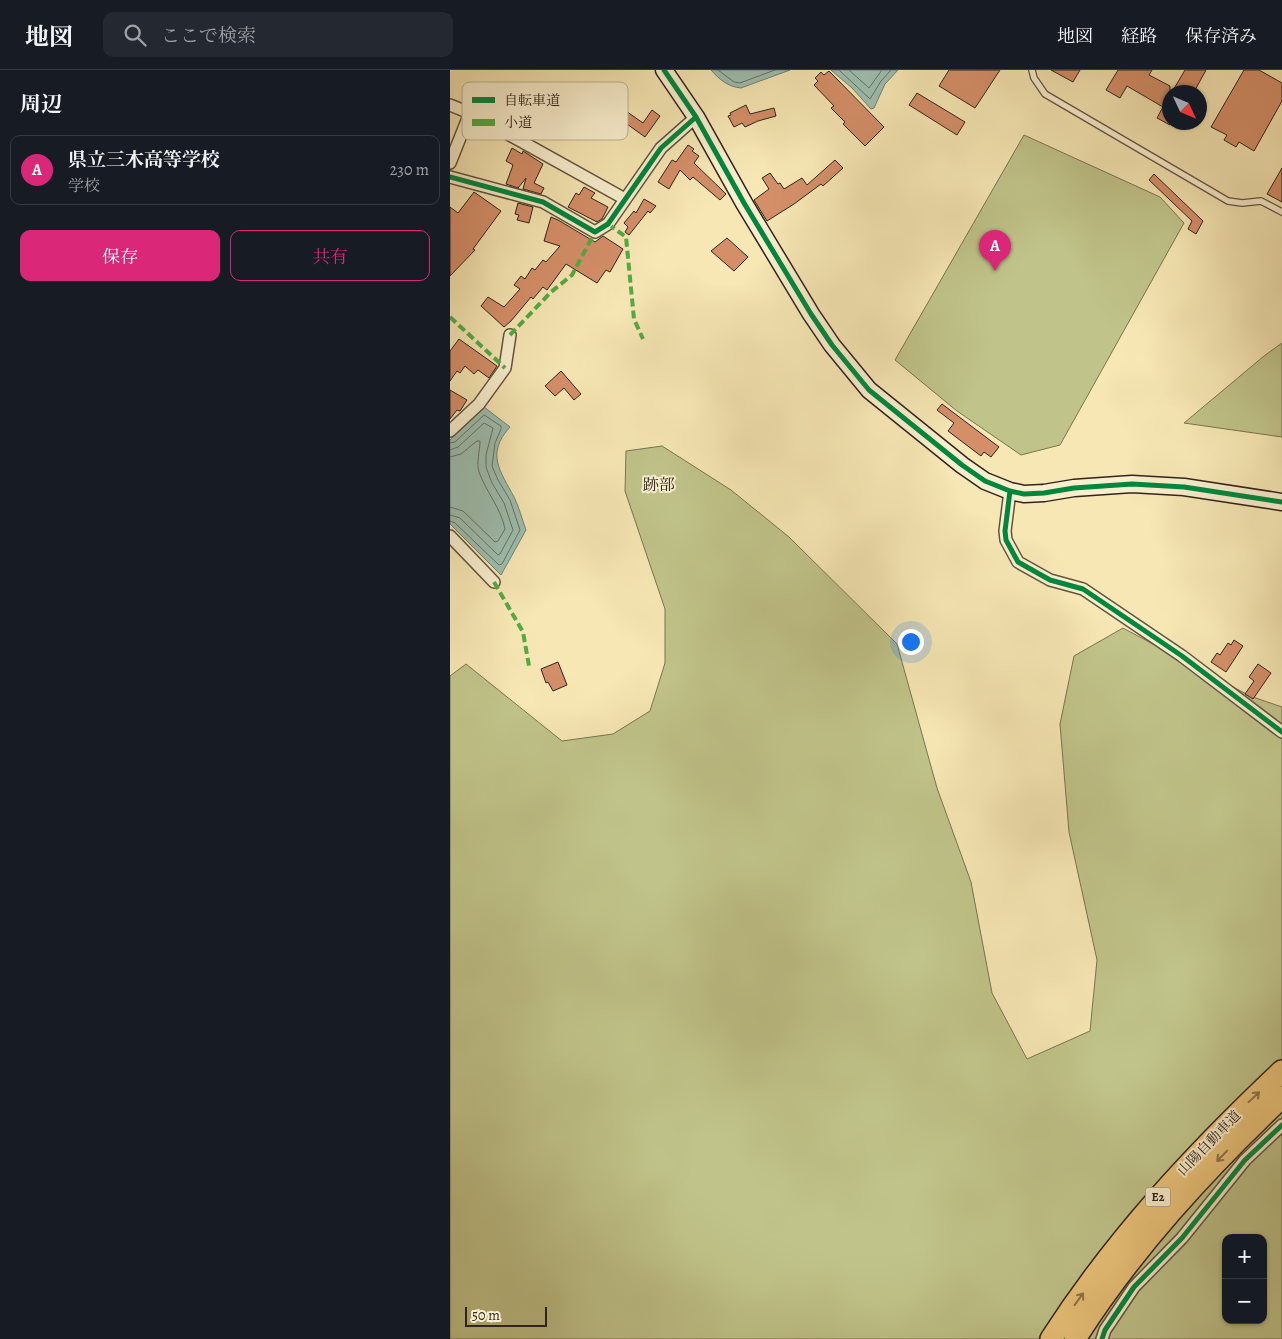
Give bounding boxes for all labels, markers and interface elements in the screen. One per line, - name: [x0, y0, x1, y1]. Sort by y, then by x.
- search box: [103, 12, 453, 57]
- text: 地図: [25, 21, 73, 53]
- icon: search: [121, 21, 149, 49]
- text: ここで検索: [161, 23, 256, 49]
- text: 地図: [1057, 24, 1093, 48]
- text: 経路: [1121, 24, 1157, 48]
- text: 保存済み: [1185, 24, 1257, 48]
- legend: [462, 82, 628, 140]
- north arrow: [1162, 85, 1207, 130]
- text: 周辺: [20, 90, 62, 118]
- text: 自転車道: [504, 91, 560, 110]
- text: 小道: [504, 113, 532, 132]
- text: 県立三木高等学校: [68, 147, 220, 173]
- text: A: [32, 159, 42, 181]
- text: 230 m: [390, 159, 429, 181]
- text: 学校: [68, 175, 100, 197]
- button: 保存: [20, 230, 220, 281]
- button: 共有: [230, 230, 430, 281]
- pin: A: [979, 230, 1011, 271]
- district label: 跡部: [643, 474, 675, 496]
- your location: [898, 629, 924, 655]
- one-way arrow: [1248, 1091, 1260, 1103]
- street label: 山陽自動車道: [1173, 1106, 1245, 1180]
- one-way arrow: [1216, 1150, 1228, 1162]
- road number: E2: [1146, 1188, 1170, 1206]
- map controls: [1222, 1234, 1267, 1324]
- button: +: [1222, 1234, 1267, 1279]
- button: −: [1222, 1279, 1267, 1324]
- one-way arrow: [1074, 1292, 1084, 1306]
- scale bar: [465, 1304, 548, 1327]
- text: 50 m: [472, 1306, 500, 1325]

